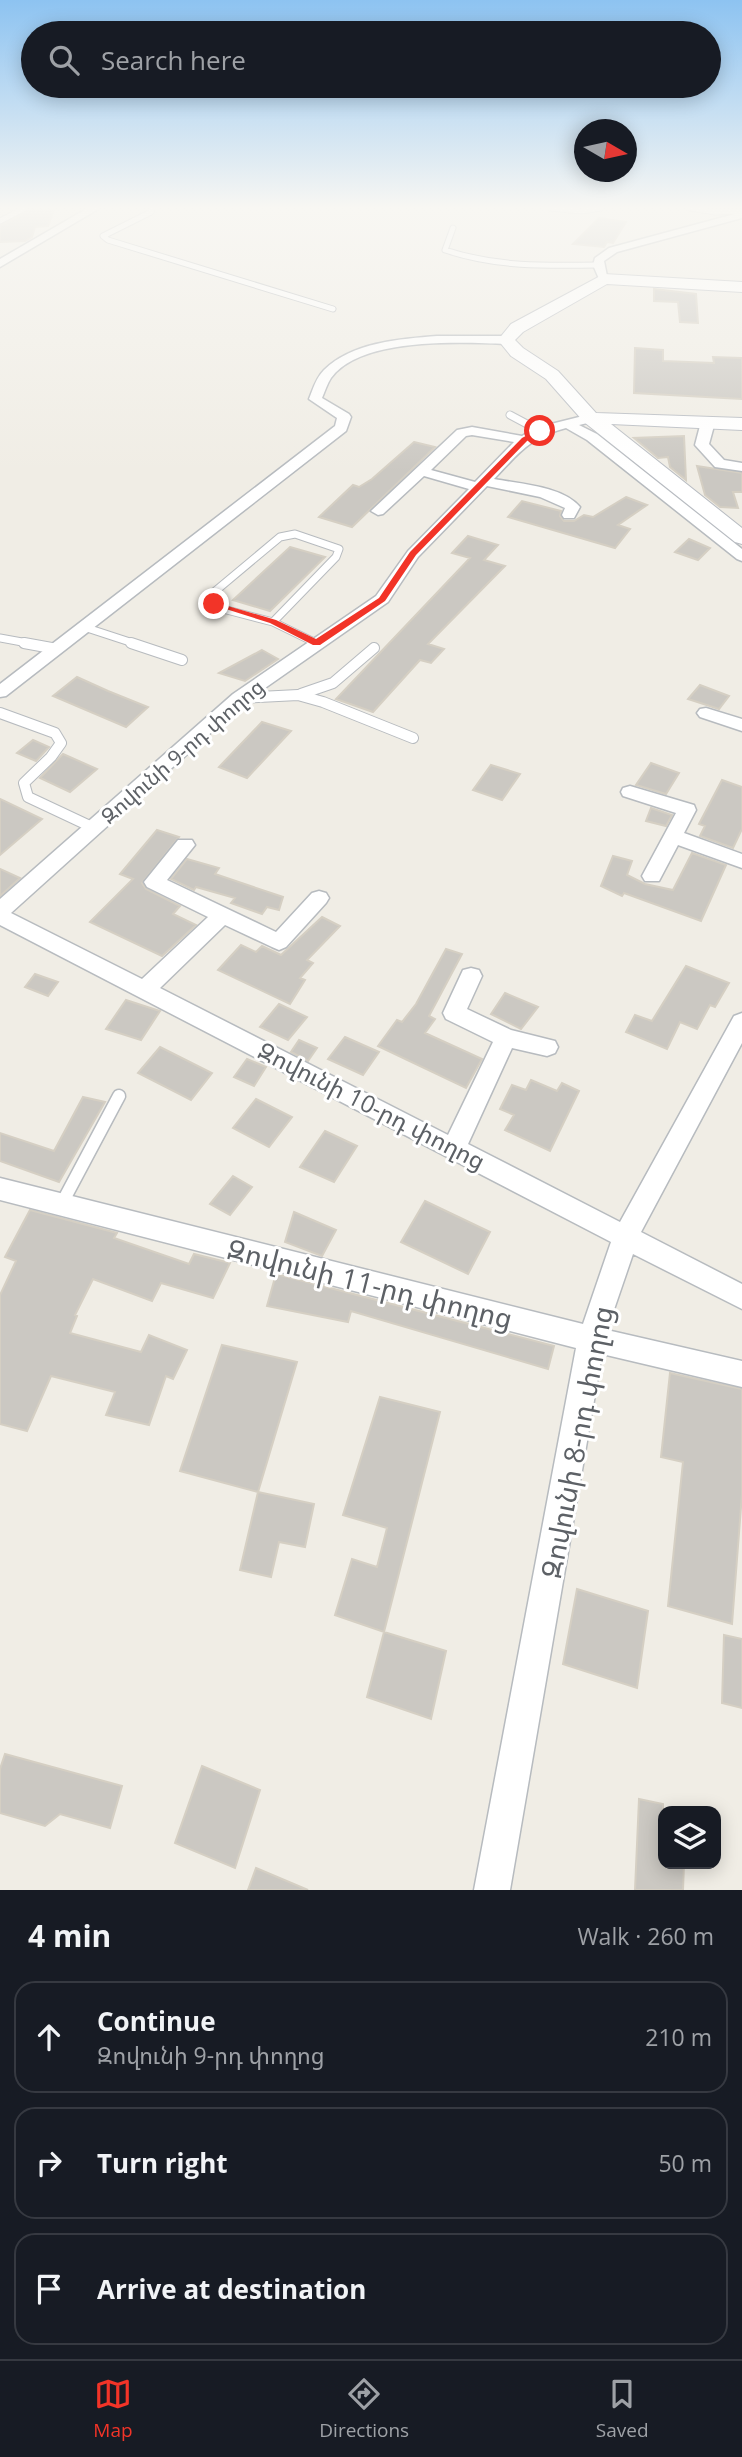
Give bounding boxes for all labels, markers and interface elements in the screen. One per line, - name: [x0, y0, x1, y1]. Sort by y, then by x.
- search box: [21, 21, 721, 98]
- icon: search: [45, 41, 83, 79]
- text: Search here: [101, 42, 246, 78]
- north arrow: [574, 119, 637, 182]
- route start: [524, 415, 555, 446]
- route end: [198, 588, 229, 619]
- street label: Զովունի 9-րդ փողոց: [94, 672, 270, 830]
- street label: Զովունի 10-րդ փողոց: [253, 1033, 491, 1177]
- street label: Զովունի 11-րդ փողոց: [223, 1229, 517, 1337]
- street label: Զովունի 8-րդ փողոց: [531, 1302, 621, 1582]
- map controls: [658, 1806, 721, 1869]
- button: layers: [658, 1806, 721, 1869]
- text: 4 min: [28, 1915, 111, 1956]
- text: Walk · 260 m: [577, 1920, 714, 1952]
- text: Continue: [97, 2003, 216, 2039]
- icon: ahead: [30, 2018, 68, 2056]
- text: 210 m: [645, 2021, 712, 2053]
- text: Զովունի 9-րդ փողոց: [97, 2039, 324, 2071]
- icon: right: [30, 2144, 68, 2182]
- text: Turn right: [97, 2145, 228, 2181]
- text: 50 m: [658, 2147, 712, 2179]
- icon: arrive: [30, 2270, 68, 2308]
- text: Arrive at destination: [97, 2271, 366, 2307]
- tab: Map: [93, 2375, 133, 2443]
- tab: Directions: [319, 2375, 409, 2443]
- tab: Saved: [596, 2375, 649, 2443]

